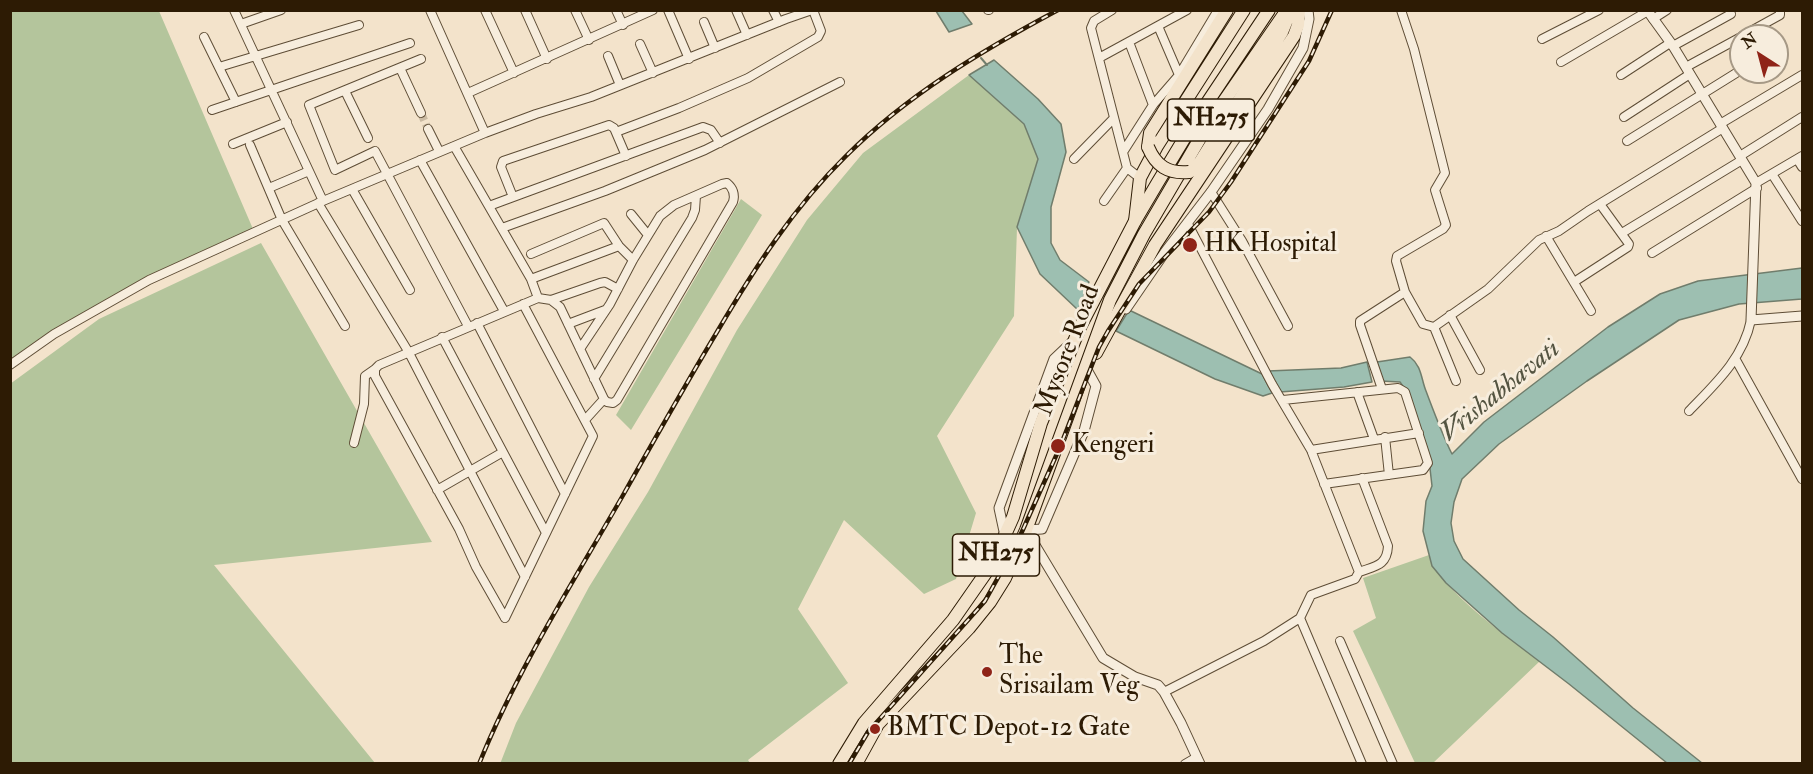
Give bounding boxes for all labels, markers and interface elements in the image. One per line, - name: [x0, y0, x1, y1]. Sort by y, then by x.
- north arrow: [1729, 24, 1789, 84]
- text: N: [1738, 29, 1761, 53]
- road number: NH275: [1168, 99, 1254, 141]
- place label: HK Hospital: [1204, 229, 1337, 261]
- marker: HK Hospital: [1181, 236, 1199, 254]
- street label: Mysore Road: [1030, 281, 1108, 421]
- water label: Vrishabhavati: [1435, 334, 1567, 450]
- place label: Kengeri: [1072, 430, 1154, 462]
- marker: Kengeri: [1049, 437, 1067, 455]
- road number: NH275: [952, 534, 1040, 576]
- place label: The Srisailam Veg: [999, 641, 1139, 702]
- marker: The Srisailam Veg: [980, 665, 994, 679]
- place label: BMTC Depot-12 Gate: [887, 713, 1130, 745]
- marker: BMTC Depot-12 Gate: [868, 722, 882, 736]

